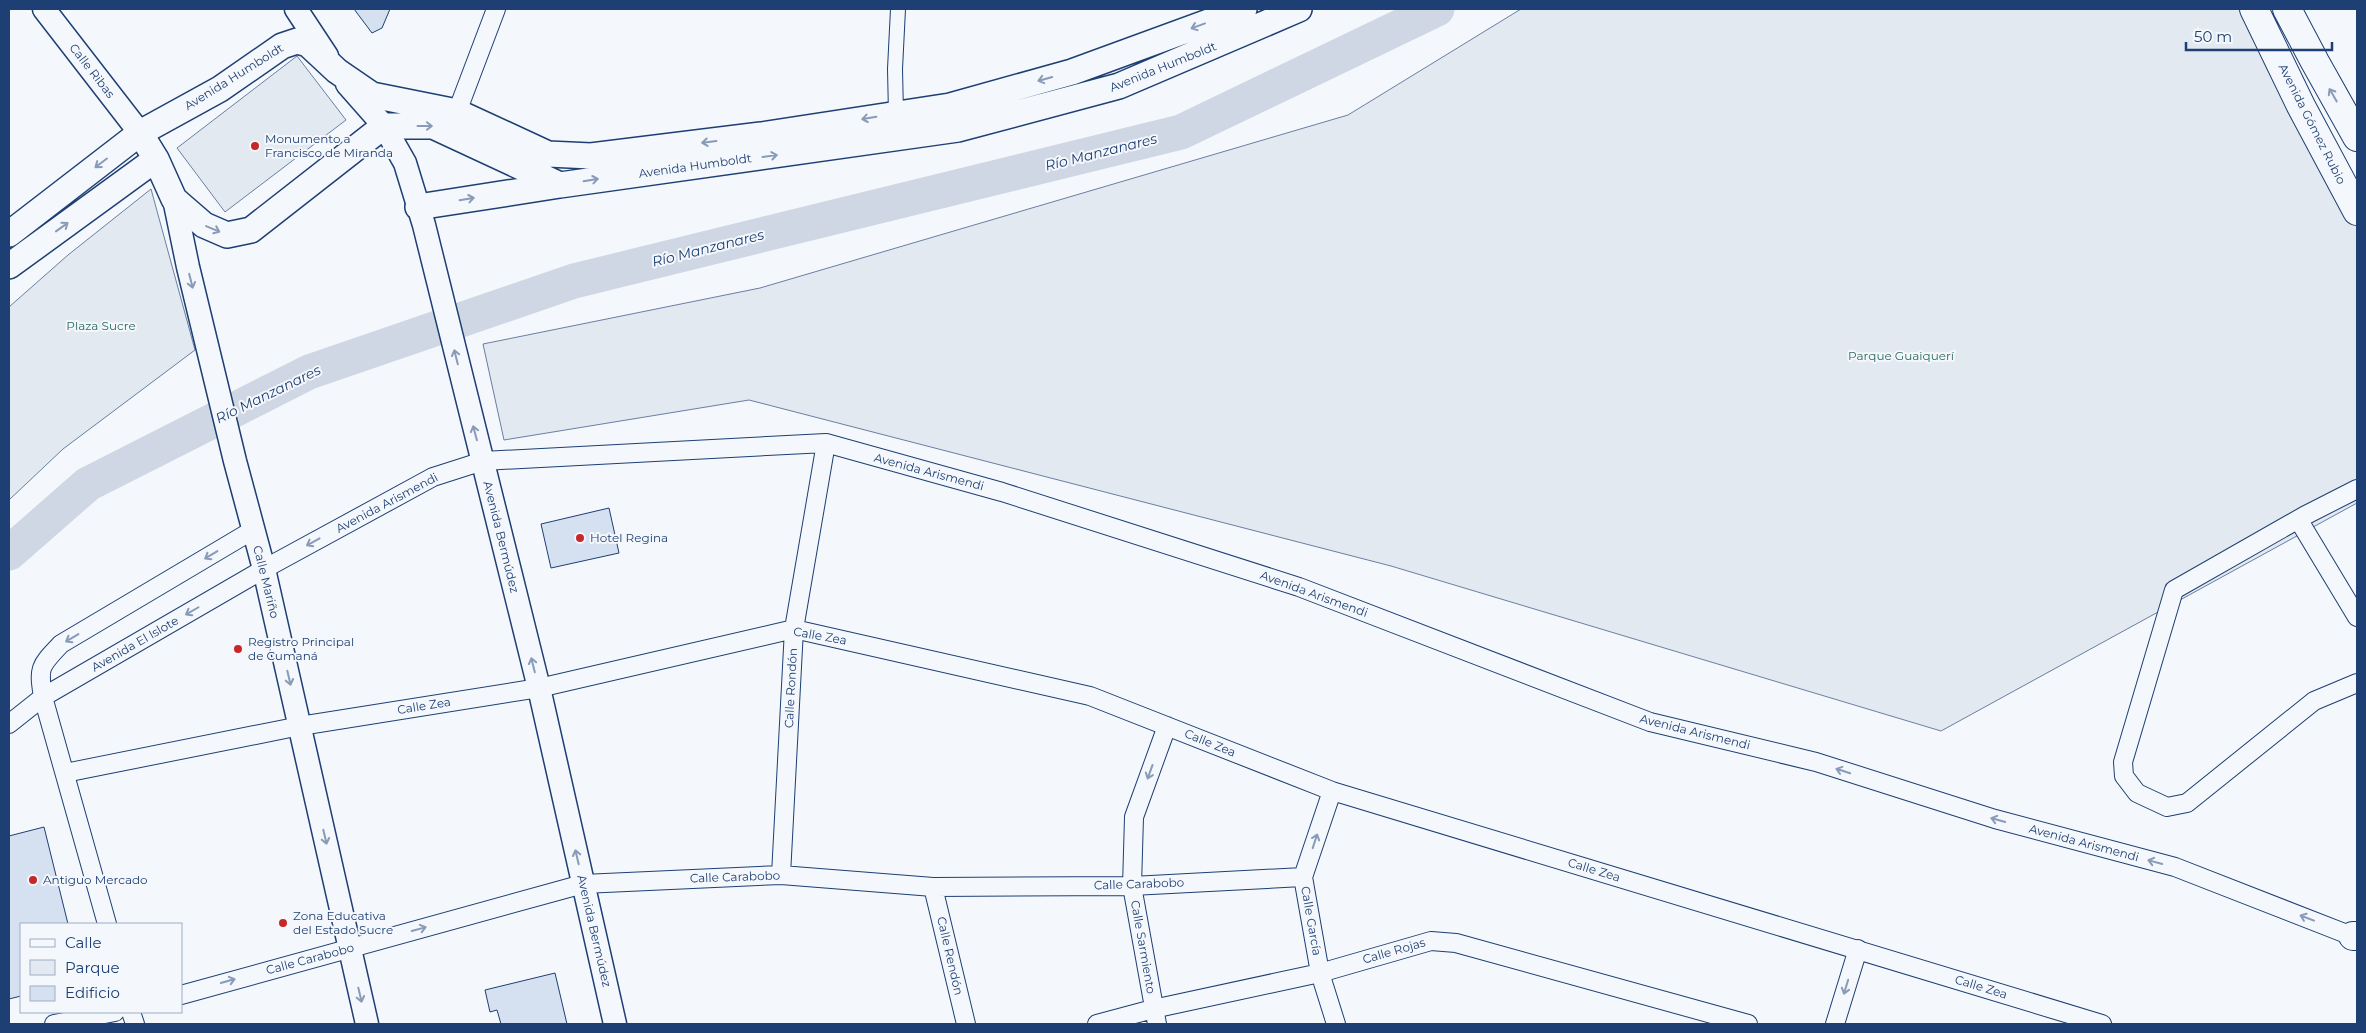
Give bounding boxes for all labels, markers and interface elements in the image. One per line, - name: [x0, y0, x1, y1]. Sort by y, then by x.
- scale bar: [2186, 20, 2332, 52]
- one-way arrow: [1191, 22, 1206, 31]
- text: 50 m: [2194, 27, 2232, 46]
- street label: Avenida Humboldt: [1107, 38, 1219, 95]
- street label: Calle Ribas: [66, 40, 118, 101]
- street label: Avenida Humboldt: [181, 40, 286, 113]
- street label: Avenida Gómez Rubio: [2276, 61, 2349, 187]
- one-way arrow: [1037, 75, 1053, 84]
- one-way arrow: [2328, 87, 2338, 102]
- one-way arrow: [862, 114, 878, 124]
- one-way arrow: [416, 121, 433, 131]
- water label: Río Manzanares: [1043, 129, 1159, 175]
- place label: Monumento a Francisco de Miranda: [265, 131, 393, 160]
- one-way arrow: [701, 137, 717, 147]
- marker: Monumento a Francisco de Miranda: [249, 140, 261, 152]
- street label: Avenida Humboldt: [637, 150, 752, 181]
- one-way arrow: [761, 151, 777, 161]
- one-way arrow: [95, 157, 108, 168]
- one-way arrow: [583, 175, 599, 185]
- one-way arrow: [458, 194, 474, 204]
- one-way arrow: [55, 222, 69, 232]
- one-way arrow: [205, 225, 220, 234]
- water label: Río Manzanares: [650, 225, 766, 271]
- one-way arrow: [187, 273, 196, 289]
- park label: Plaza Sucre: [66, 318, 136, 333]
- park label: Parque Guaiquerí: [1848, 348, 1955, 363]
- one-way arrow: [451, 349, 460, 365]
- water label: Río Manzanares: [212, 361, 324, 427]
- one-way arrow: [470, 425, 480, 441]
- street label: Avenida Arismendi: [872, 450, 986, 493]
- street label: Avenida Arismendi: [333, 469, 440, 536]
- street label: Avenida Bermúdez: [480, 479, 523, 594]
- place label: Hotel Regina: [590, 530, 668, 545]
- marker: Hotel Regina: [574, 532, 586, 544]
- one-way arrow: [307, 538, 321, 548]
- street label: Calle Mariño: [250, 544, 283, 620]
- one-way arrow: [205, 550, 219, 560]
- street label: Avenida Arismendi: [1258, 567, 1370, 620]
- one-way arrow: [185, 607, 199, 617]
- street label: Avenida El Islote: [89, 613, 181, 675]
- street label: Calle Zea: [792, 623, 848, 648]
- one-way arrow: [65, 634, 79, 644]
- place label: Registro Principal de Cumaná: [248, 634, 354, 663]
- marker: Registro Principal de Cumaná: [232, 643, 244, 655]
- street label: Calle Rondón: [781, 647, 800, 729]
- one-way arrow: [528, 657, 537, 673]
- one-way arrow: [285, 670, 294, 686]
- street label: Calle Zea: [396, 694, 452, 717]
- street label: Avenida Arismendi: [1638, 711, 1752, 753]
- street label: Calle Zea: [1182, 725, 1238, 760]
- one-way arrow: [1145, 763, 1154, 779]
- one-way arrow: [1836, 765, 1852, 775]
- one-way arrow: [1991, 815, 2007, 824]
- street label: Avenida Arismendi: [2027, 821, 2141, 864]
- one-way arrow: [320, 828, 330, 844]
- one-way arrow: [1311, 834, 1320, 850]
- one-way arrow: [572, 850, 581, 866]
- street label: Calle Zea: [1566, 854, 1622, 885]
- one-way arrow: [2148, 857, 2164, 866]
- street label: Calle Carabobo: [689, 867, 781, 886]
- place label: Antiguo Mercado: [43, 872, 148, 887]
- street label: Avenida Bermúdez: [574, 873, 615, 989]
- marker: Antiguo Mercado: [27, 874, 39, 886]
- street label: Calle Carabobo: [1093, 874, 1185, 893]
- street label: Calle García: [1298, 885, 1325, 957]
- street label: Calle Sarmiento: [1128, 899, 1159, 995]
- place label: Zona Educativa del Estado Sucre: [293, 908, 393, 937]
- one-way arrow: [2300, 913, 2315, 922]
- street label: Calle Rendón: [934, 915, 967, 997]
- marker: Zona Educativa del Estado Sucre: [277, 917, 289, 929]
- legend: [20, 923, 182, 1013]
- one-way arrow: [410, 924, 426, 933]
- text: Calle: [65, 933, 102, 952]
- street label: Calle Rojas: [1361, 934, 1427, 967]
- street label: Calle Carabobo: [264, 940, 356, 977]
- text: Parque: [65, 958, 120, 977]
- street label: Calle Zea: [1953, 971, 2009, 1002]
- one-way arrow: [220, 976, 236, 986]
- one-way arrow: [1841, 978, 1850, 994]
- text: Edificio: [65, 983, 120, 1002]
- one-way arrow: [356, 987, 365, 1003]

